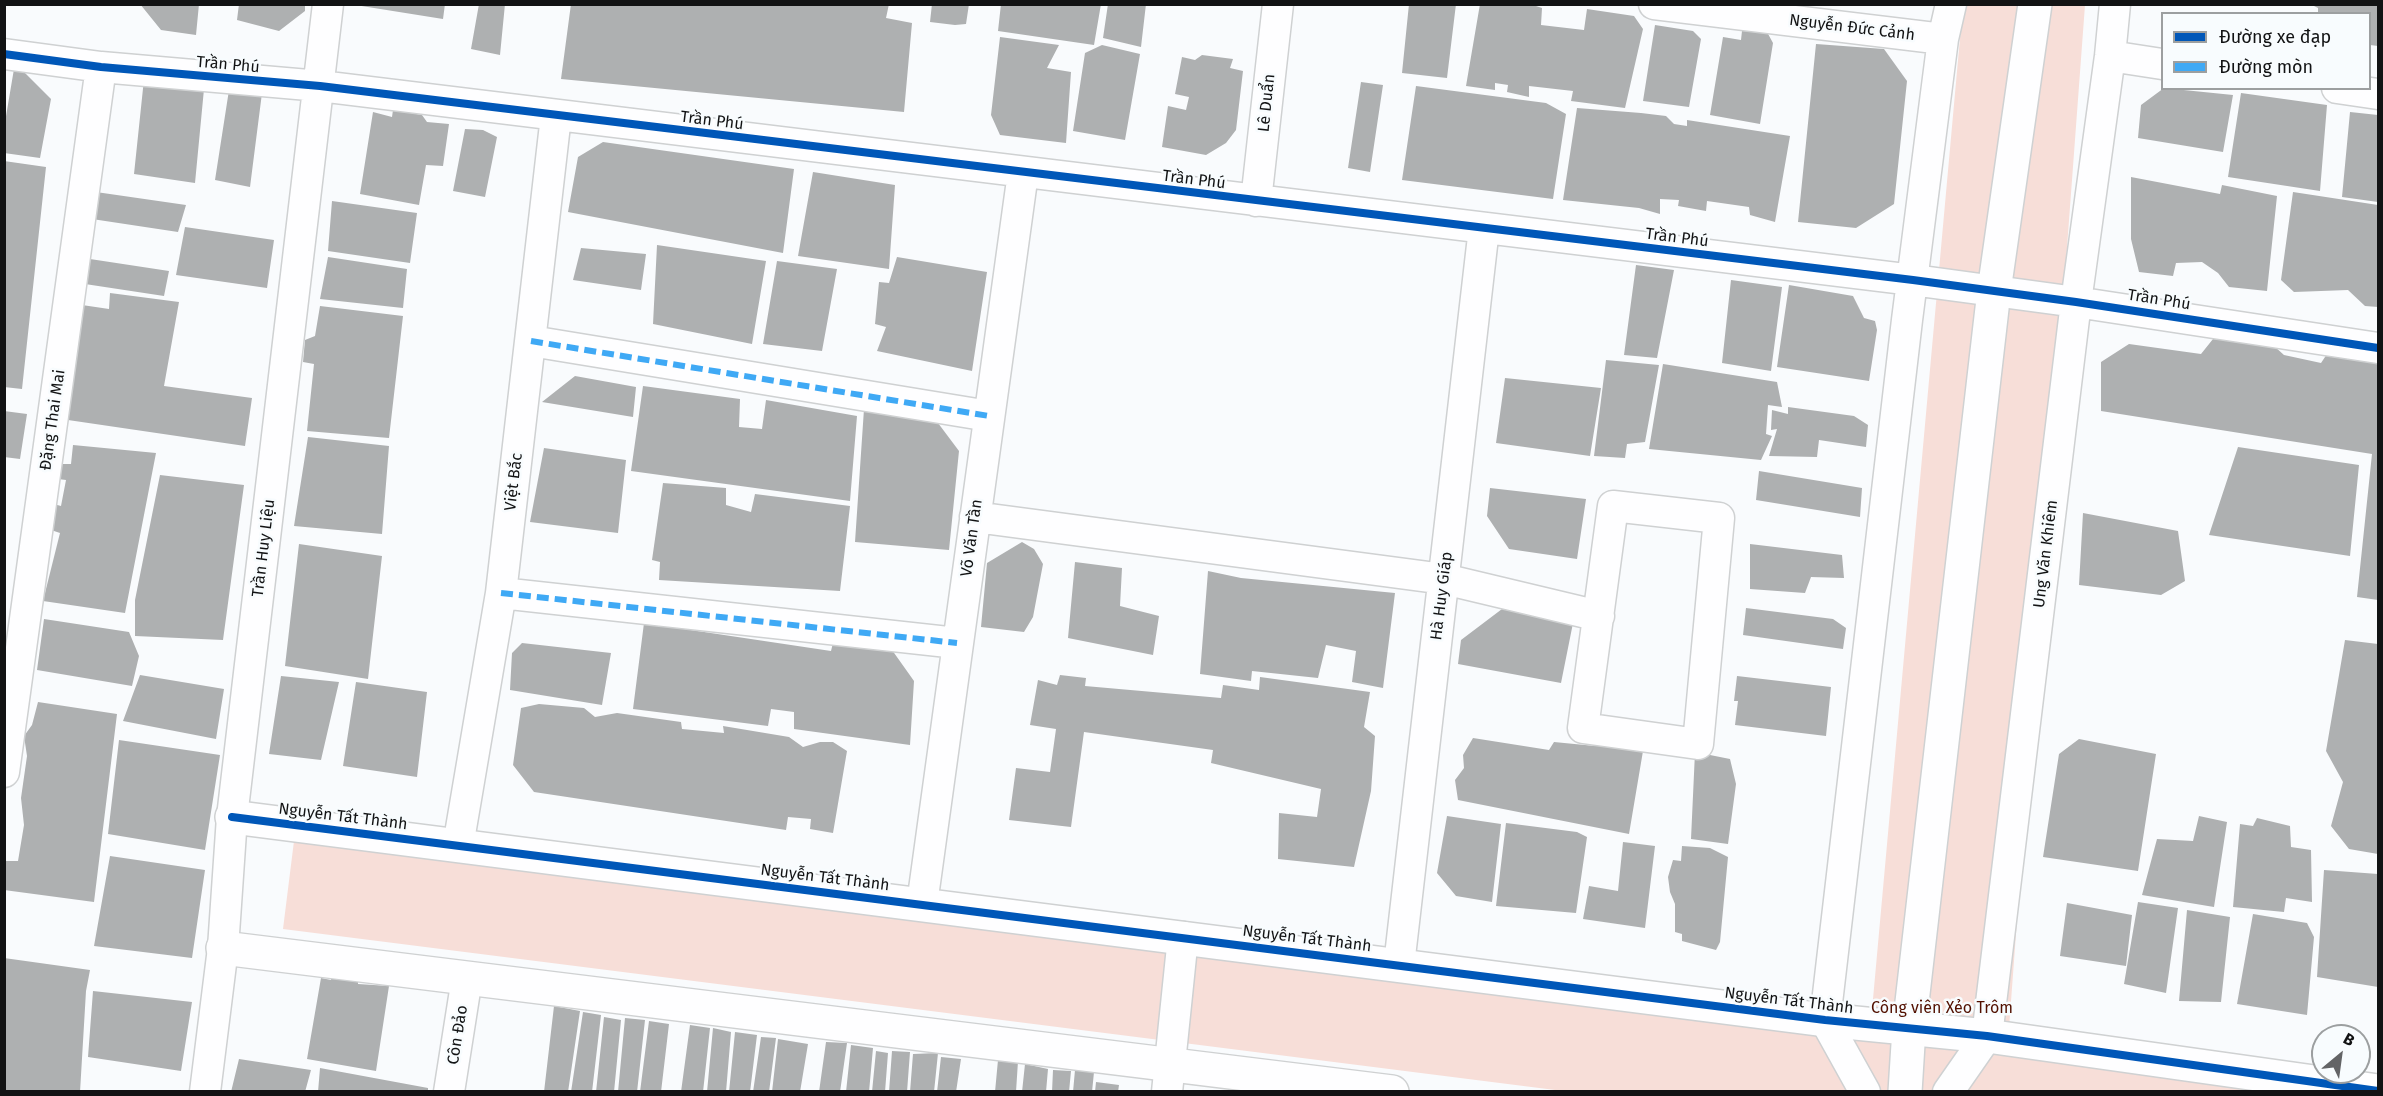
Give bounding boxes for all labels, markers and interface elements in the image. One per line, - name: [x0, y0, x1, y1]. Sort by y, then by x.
- street label: Nguyễn Đức Cảnh: [1788, 11, 1916, 45]
- legend: [2161, 12, 2371, 90]
- text: Đường xe đạp: [2219, 26, 2331, 48]
- street label: Trần Phú: [196, 53, 260, 77]
- text: Đường mòn: [2219, 56, 2313, 78]
- street label: Lê Duẩn: [1254, 73, 1280, 133]
- street label: Trần Phú: [679, 108, 745, 134]
- street label: Trần Phú: [1161, 167, 1227, 193]
- street label: Trần Phú: [1644, 225, 1710, 251]
- street label: Trần Phú: [2126, 286, 2192, 314]
- street label: Đặng Thai Mai: [36, 368, 70, 472]
- street label: Việt Bắc: [501, 452, 527, 512]
- street label: Trần Huy Liệu: [248, 498, 280, 598]
- street label: Võ Văn Tần: [957, 498, 987, 578]
- street label: Ung Văn Khiêm: [2030, 499, 2062, 609]
- street label: Hà Huy Giáp: [1427, 551, 1457, 641]
- street label: Nguyễn Tất Thành: [277, 800, 409, 834]
- street label: Nguyễn Tất Thành: [759, 861, 891, 895]
- street label: Nguyễn Tất Thành: [1241, 922, 1373, 956]
- street label: Nguyễn Tất Thành: [1723, 984, 1855, 1018]
- park label: Công viên Xẻo Trôm: [1871, 999, 2013, 1019]
- street label: Côn Đảo: [444, 1004, 472, 1066]
- north arrow: [2311, 1024, 2371, 1084]
- text: B: [2340, 1029, 2358, 1050]

